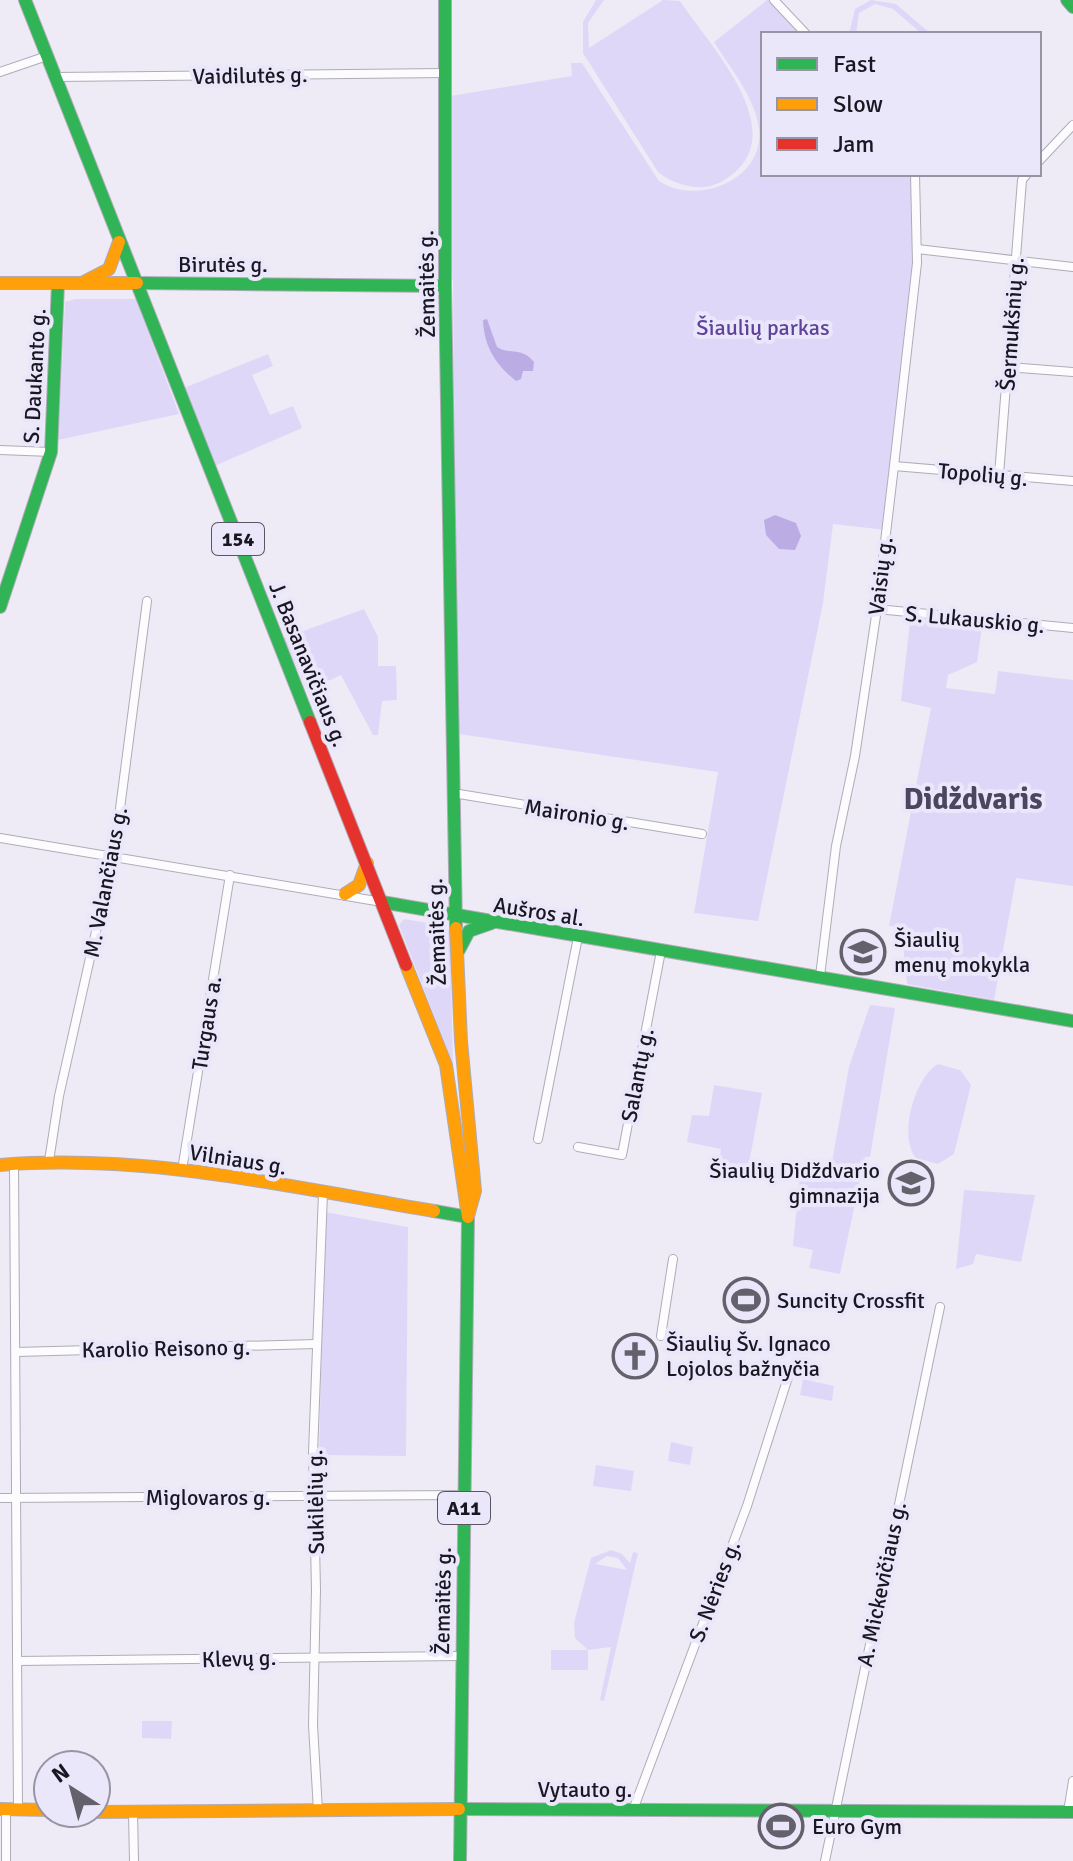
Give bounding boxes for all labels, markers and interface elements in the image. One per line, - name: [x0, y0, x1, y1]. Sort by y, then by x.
- legend: [761, 32, 1041, 176]
- text: Fast: [833, 49, 876, 79]
- street label: Vaidilutės g.: [192, 61, 308, 90]
- text: Slow: [833, 89, 883, 119]
- text: Jam: [833, 129, 874, 159]
- street label: Žemaitės g.: [412, 230, 441, 338]
- street label: Birutės g.: [178, 251, 268, 278]
- street label: Šermukšnių g.: [993, 256, 1030, 392]
- street label: S. Daukanto g.: [17, 308, 52, 444]
- park label: Šiaulių parkas: [696, 314, 830, 341]
- street label: Topolių g.: [937, 457, 1029, 492]
- road number: 154: [212, 523, 264, 555]
- street label: Vaisių g.: [862, 535, 899, 617]
- street label: J. Basanavičiaus g.: [263, 578, 354, 751]
- street label: S. Lukauskio g.: [904, 600, 1046, 639]
- district label: Didždvaris: [904, 781, 1042, 818]
- street label: Maironio g.: [523, 793, 631, 836]
- street label: M. Valančiaus g.: [78, 805, 133, 960]
- street label: Žemaitės g.: [421, 878, 452, 986]
- street label: Aušros al.: [491, 891, 586, 932]
- place label: Šiaulių menų mokykla: [894, 926, 1030, 978]
- school or university icon: Šiaulių menų mokykla: [839, 928, 887, 976]
- street label: Turgaus a.: [186, 974, 227, 1072]
- street label: Salantų g.: [615, 1026, 660, 1124]
- street label: Vilniaus g.: [187, 1138, 288, 1180]
- place label: Šiaulių Didždvario gimnazija: [709, 1157, 880, 1209]
- school or university icon: Šiaulių Didždvario gimnazija: [887, 1159, 935, 1207]
- sports icon: Suncity Crossfit: [722, 1276, 770, 1324]
- place label: Suncity Crossfit: [777, 1287, 925, 1314]
- place label: Šiaulių Šv. Ignaco Lojolos bažnyčia: [666, 1330, 831, 1382]
- church icon: Šiaulių Šv. Ignaco Lojolos bažnyčia: [611, 1332, 659, 1380]
- street label: Karolio Reisono g.: [81, 1334, 251, 1363]
- street label: Sukilėlių g.: [301, 1449, 330, 1555]
- street label: Miglovaros g.: [146, 1484, 270, 1511]
- road number: A11: [438, 1492, 490, 1524]
- street label: A. Mickevičiaus g.: [851, 1499, 912, 1669]
- street label: S. Nėries g.: [683, 1537, 746, 1646]
- street label: Žemaitės g.: [428, 1547, 457, 1655]
- street label: Klevų g.: [201, 1644, 277, 1673]
- north arrow: [32, 1749, 112, 1829]
- text: N: [46, 1758, 75, 1789]
- street label: Vytauto g.: [538, 1776, 632, 1803]
- sports icon: Euro Gym: [757, 1802, 805, 1850]
- place label: Euro Gym: [812, 1813, 902, 1840]

